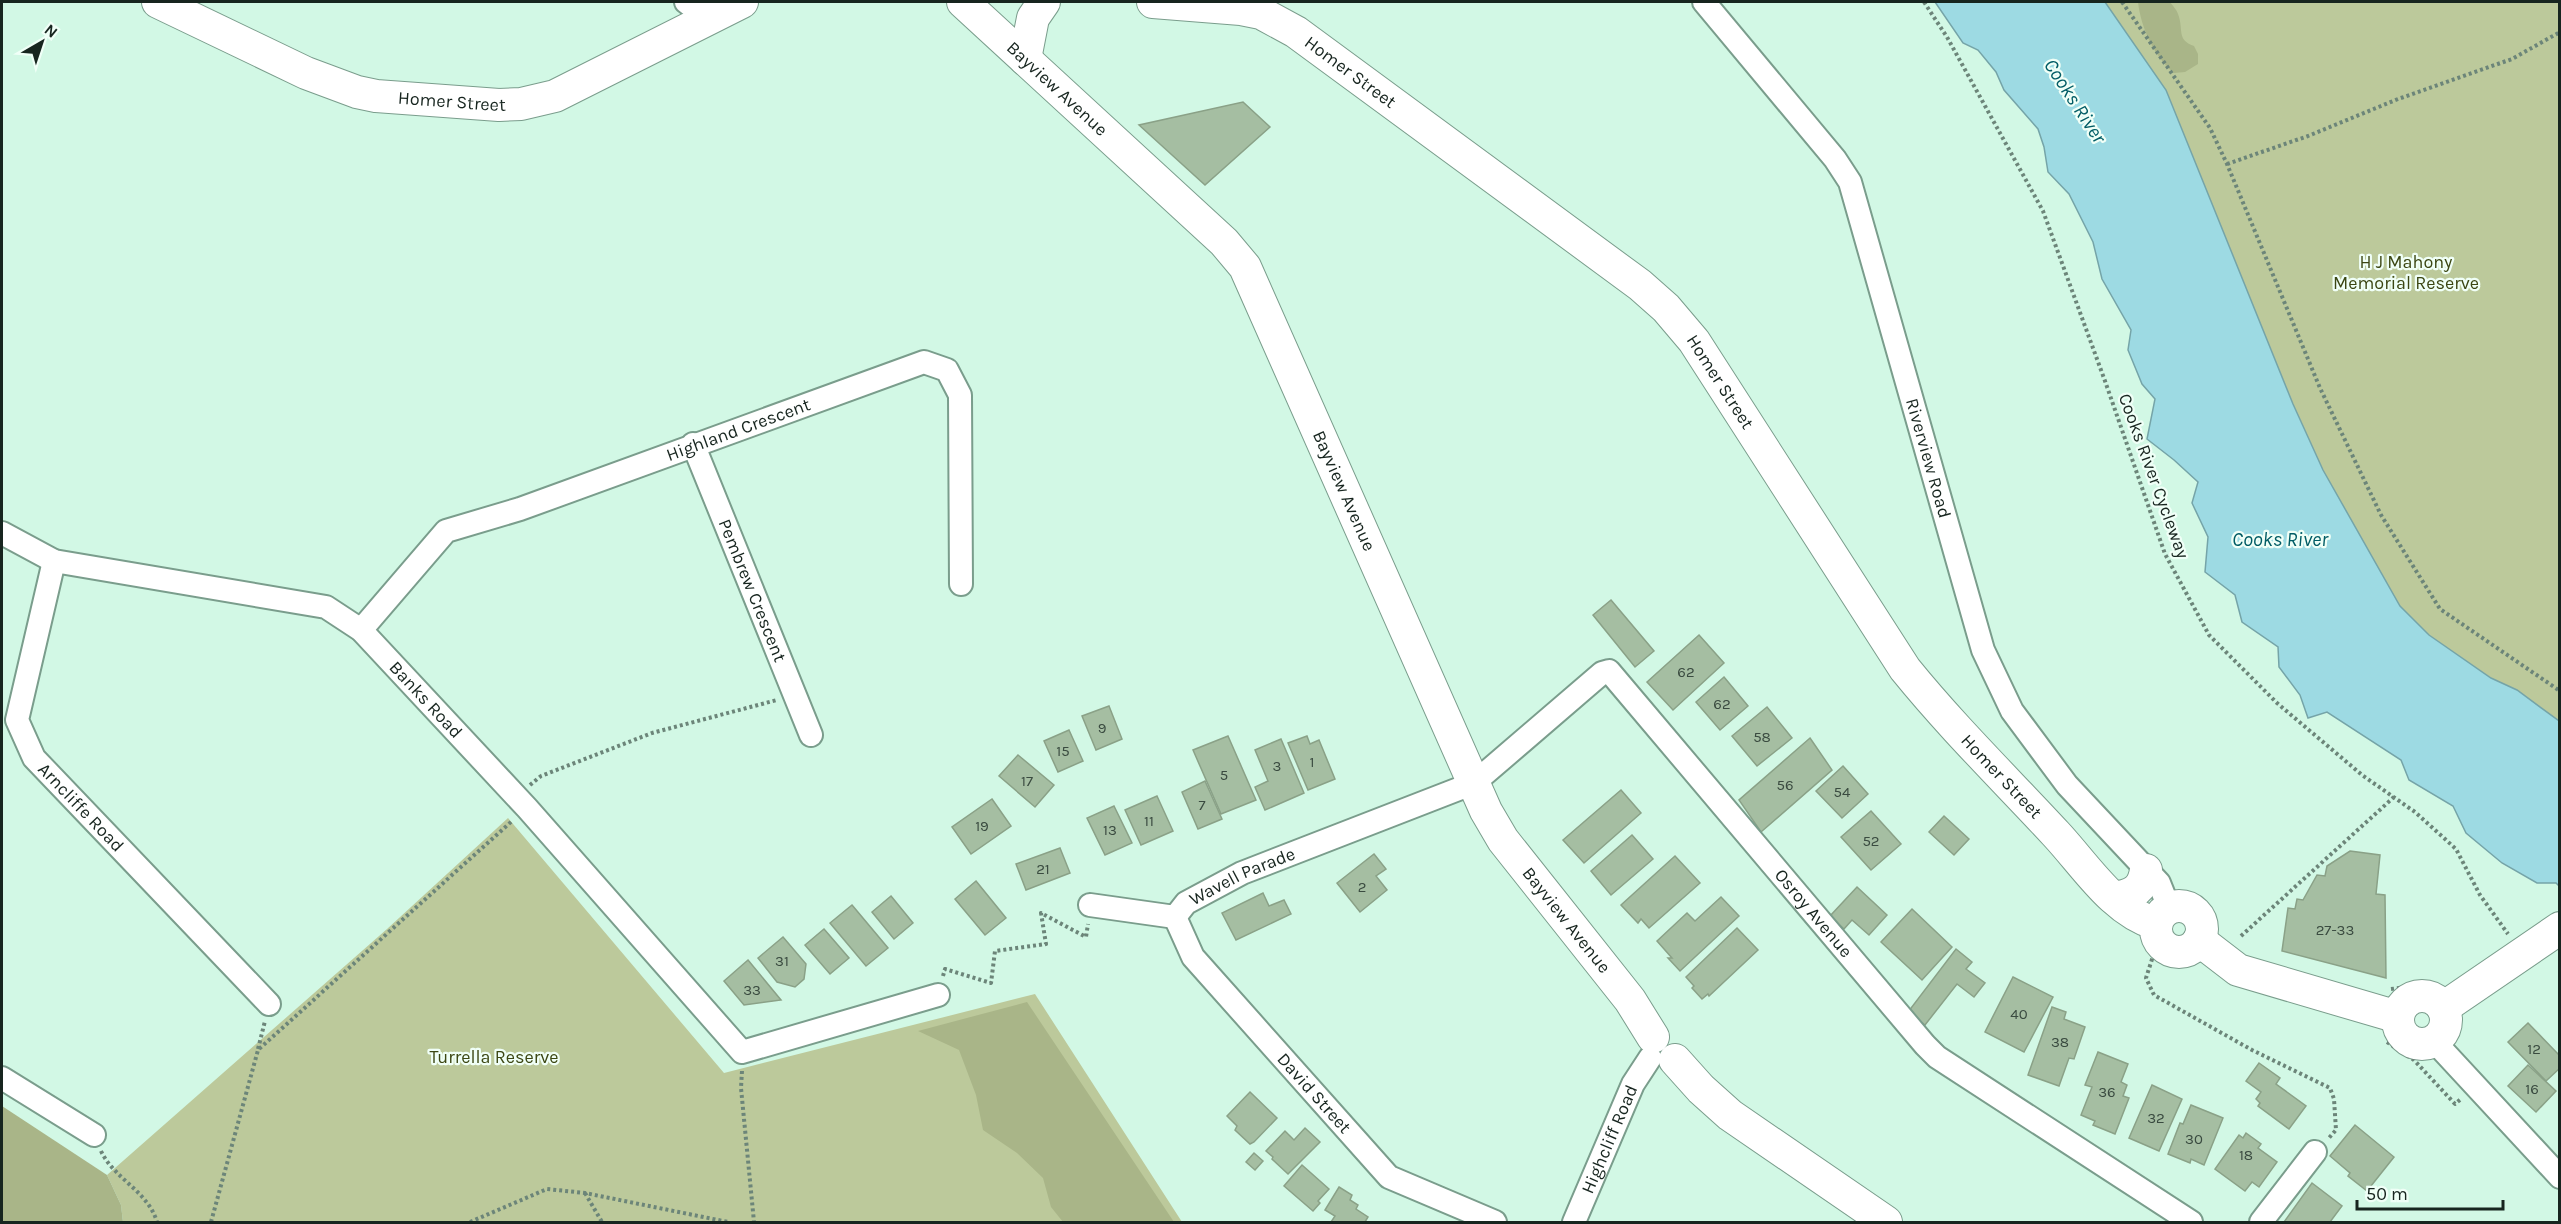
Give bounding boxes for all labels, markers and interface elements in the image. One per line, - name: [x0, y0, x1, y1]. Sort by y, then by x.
- north arrow: [12, 12, 72, 72]
- text: N: [41, 20, 62, 42]
- street label: Homer Street: [1300, 31, 1401, 113]
- street label: Bayview Avenue: [1002, 37, 1112, 141]
- water label: Cooks River: [2039, 54, 2111, 149]
- street label: Homer Street: [397, 87, 507, 116]
- park label: H J Mahony Memorial Reserve: [2333, 251, 2479, 294]
- street label: Homer Street: [1682, 330, 1759, 433]
- street label: Cooks River Cycleway: [2114, 390, 2194, 562]
- street label: Highland Crescent: [663, 393, 814, 466]
- street label: Riverview Road: [1901, 396, 1956, 521]
- street label: Bayview Avenue: [1308, 427, 1380, 555]
- street label: Pembrew Crescent: [714, 516, 791, 665]
- water label: Cooks River: [2232, 528, 2329, 551]
- street label: Banks Road: [385, 657, 467, 743]
- house number: 62: [1677, 663, 1695, 681]
- house number: 62: [1713, 695, 1731, 713]
- house number: 9: [1098, 719, 1106, 737]
- house number: 58: [1753, 728, 1771, 746]
- street label: Homer Street: [1956, 730, 2047, 823]
- house number: 15: [1056, 742, 1070, 760]
- house number: 1: [1310, 753, 1314, 771]
- house number: 3: [1273, 757, 1281, 775]
- street label: Arncliffe Road: [33, 758, 129, 856]
- house number: 5: [1220, 766, 1228, 784]
- house number: 17: [1021, 772, 1033, 790]
- house number: 56: [1776, 776, 1794, 794]
- house number: 54: [1834, 783, 1851, 801]
- house number: 7: [1198, 796, 1206, 814]
- house number: 11: [1144, 812, 1154, 830]
- house number: 19: [975, 817, 989, 835]
- house number: 13: [1103, 821, 1117, 839]
- house number: 52: [1862, 832, 1880, 850]
- street label: Wavell Parade: [1185, 842, 1298, 910]
- house number: 21: [1036, 860, 1050, 878]
- street label: Bayview Avenue: [1518, 862, 1615, 978]
- street label: Osroy Avenue: [1770, 864, 1857, 962]
- house number: 2: [1358, 878, 1366, 896]
- house number: 27-33: [2316, 921, 2354, 939]
- house number: 31: [775, 952, 789, 970]
- house number: 33: [743, 981, 761, 999]
- house number: 40: [2010, 1005, 2028, 1023]
- house number: 38: [2051, 1033, 2069, 1051]
- house number: 12: [2527, 1040, 2541, 1058]
- park label: Turrella Reserve: [430, 1046, 558, 1068]
- street label: David Street: [1272, 1048, 1356, 1138]
- house number: 16: [2525, 1080, 2539, 1098]
- street label: Highcliff Road: [1576, 1081, 1642, 1197]
- house number: 36: [2098, 1083, 2116, 1101]
- house number: 32: [2147, 1109, 2165, 1127]
- house number: 30: [2185, 1130, 2203, 1148]
- house number: 18: [2239, 1146, 2253, 1164]
- scale bar: [2357, 1173, 2502, 1211]
- text: 50 m: [2366, 1183, 2408, 1205]

